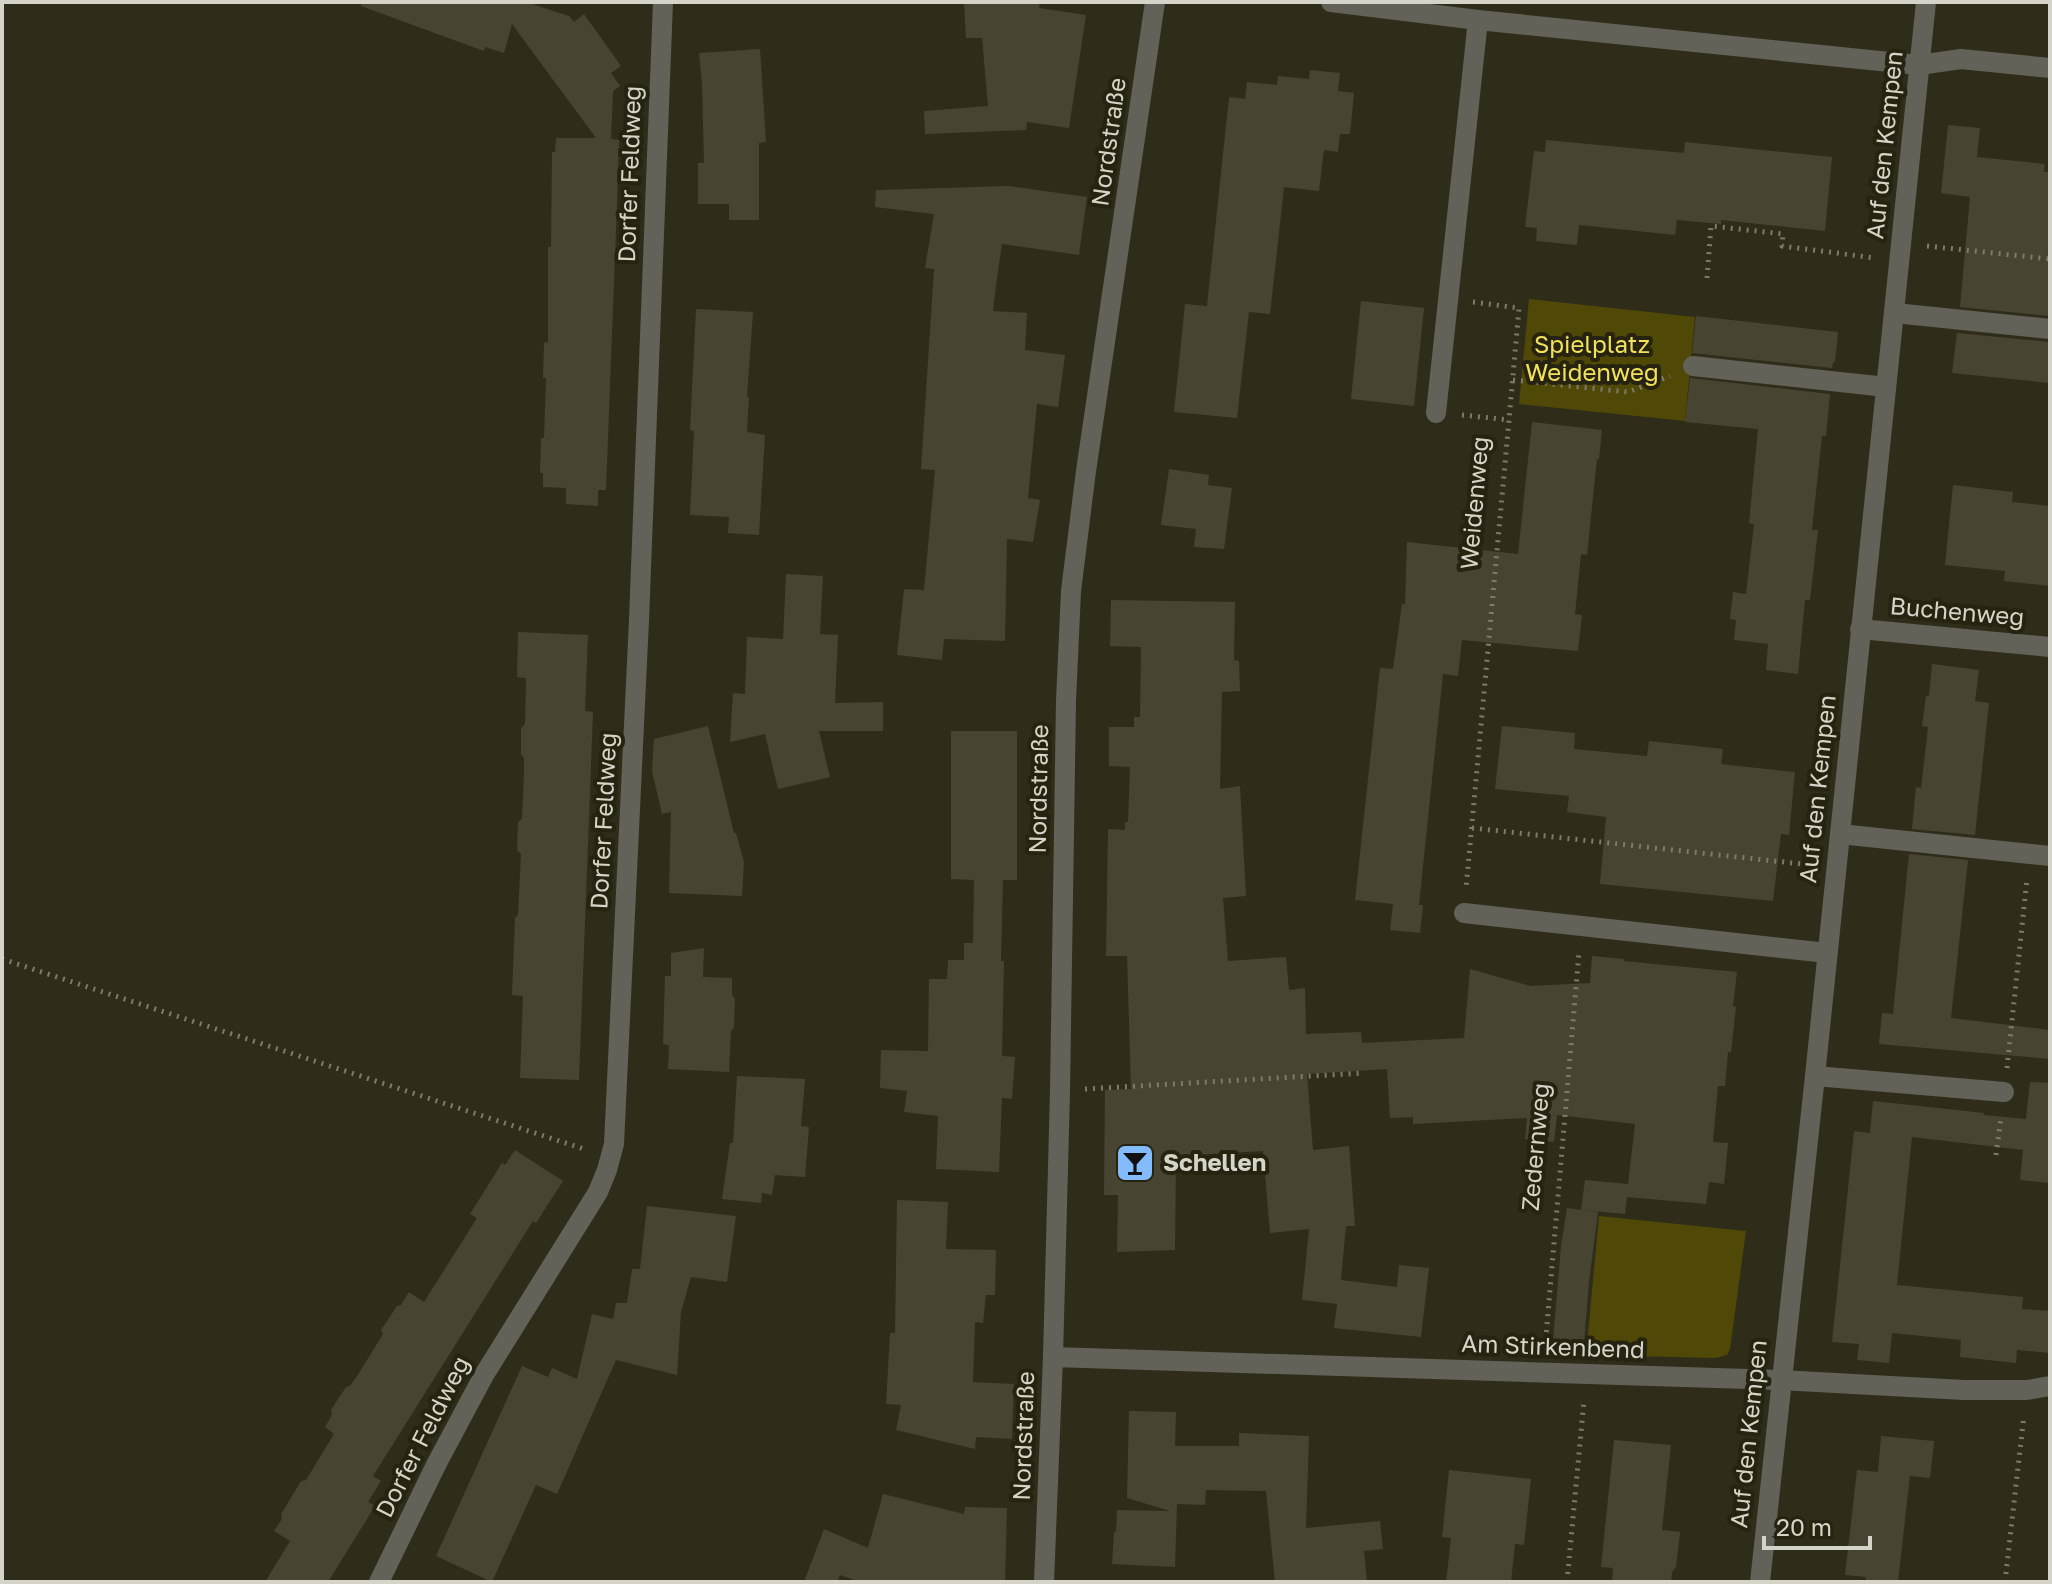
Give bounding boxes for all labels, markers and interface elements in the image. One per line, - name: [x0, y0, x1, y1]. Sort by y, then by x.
- street label: Auf den Kempen: [1859, 49, 1908, 240]
- street label: Nordstraße: [1084, 76, 1131, 208]
- street label: Dorfer Feldweg: [611, 85, 646, 263]
- park label: Spielplatz Weidenweg: [1525, 329, 1659, 386]
- street label: Weidenweg: [1453, 435, 1494, 571]
- street label: Buchenweg: [1889, 590, 2026, 631]
- street label: Auf den Kempen: [1792, 693, 1841, 884]
- street label: Nordstraße: [1022, 724, 1053, 854]
- street label: Dorfer Feldweg: [583, 732, 622, 910]
- street label: Zedernweg: [1514, 1082, 1555, 1212]
- bar icon: Schellen: [1114, 1142, 1156, 1184]
- place label: Schellen: [1163, 1147, 1266, 1176]
- street label: Am Stirkenbend: [1461, 1328, 1645, 1363]
- street label: Auf den Kempen: [1723, 1338, 1772, 1529]
- street label: Dorfer Feldweg: [369, 1351, 475, 1522]
- street label: Nordstraße: [1006, 1371, 1039, 1501]
- scale bar: [1764, 1500, 1870, 1550]
- text: 20 m: [1776, 1512, 1832, 1541]

